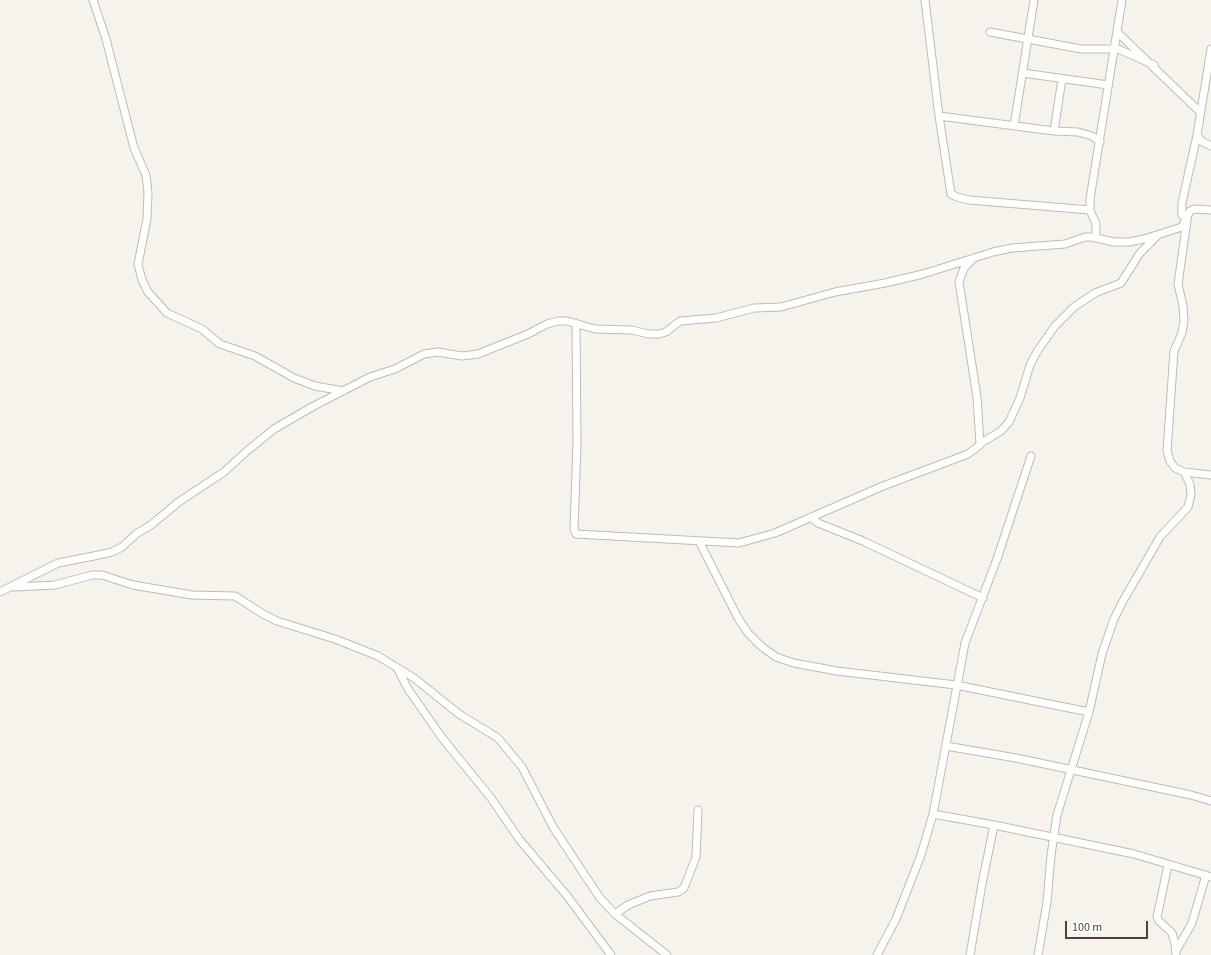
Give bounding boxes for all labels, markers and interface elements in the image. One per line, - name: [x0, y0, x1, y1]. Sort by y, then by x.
- scale bar: [1067, 913, 1150, 939]
- text: 100 m: [1072, 919, 1102, 936]

